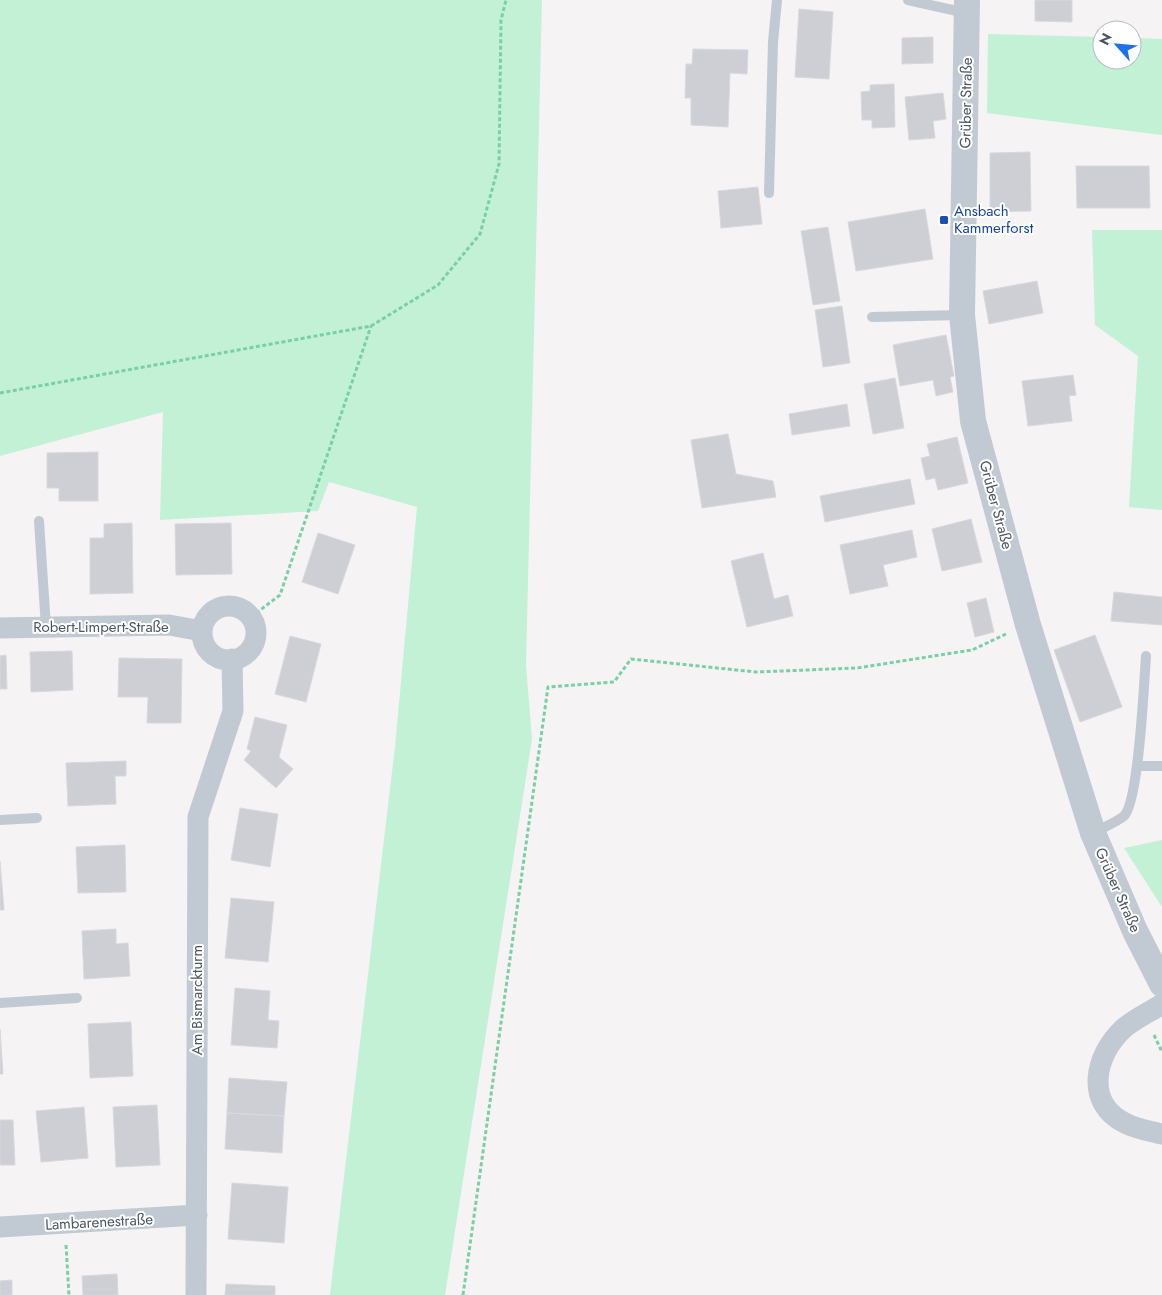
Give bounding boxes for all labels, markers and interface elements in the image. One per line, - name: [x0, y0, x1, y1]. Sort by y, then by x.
- north arrow: [1092, 20, 1142, 70]
- text: N: [1094, 30, 1117, 49]
- street label: Grüber Straße: [954, 57, 978, 149]
- place label: Ansbach Kammerforst: [954, 200, 1034, 239]
- marker: Ansbach Kammerforst: [938, 214, 950, 226]
- street label: Grüber Straße: [974, 458, 1018, 552]
- street label: Robert-Limpert-Straße: [33, 616, 169, 638]
- street label: Grüber Straße: [1089, 844, 1147, 936]
- street label: Am Bismarckturm: [186, 945, 208, 1055]
- street label: Lambarenestraße: [45, 1208, 154, 1236]

